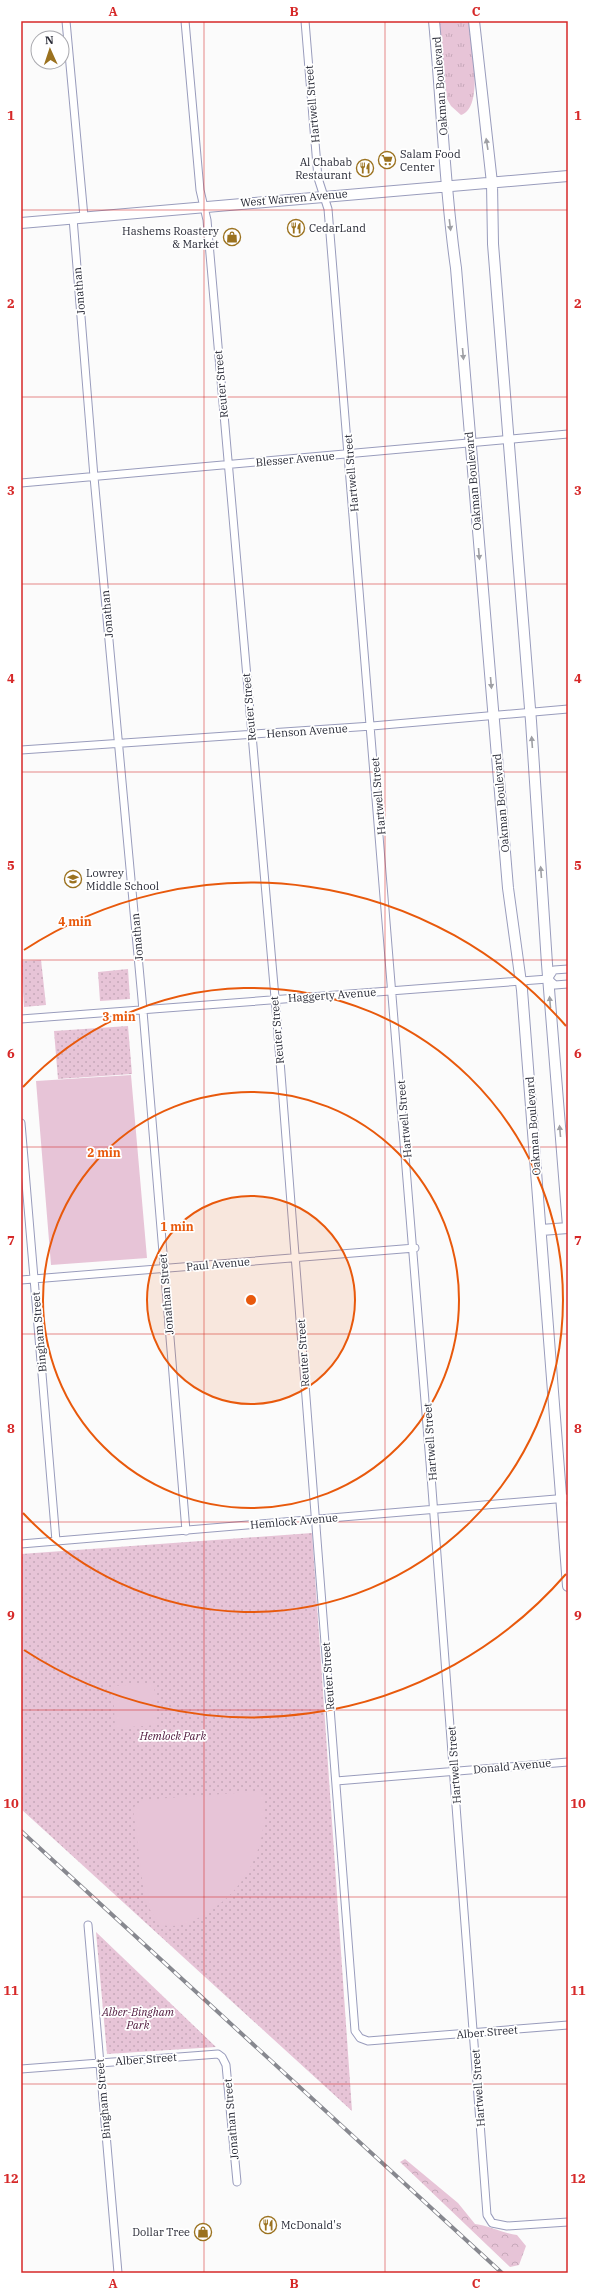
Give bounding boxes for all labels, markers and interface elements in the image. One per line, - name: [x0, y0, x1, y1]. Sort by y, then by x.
- text: A: [108, 3, 118, 20]
- text: B: [289, 3, 299, 20]
- text: C: [472, 3, 481, 20]
- north arrow: [30, 30, 70, 70]
- text: N: [45, 33, 54, 47]
- street label: Oakman Boulevard: [430, 36, 450, 136]
- street label: Hartwell Street: [302, 64, 322, 143]
- text: 1: [7, 107, 15, 124]
- text: 1: [574, 107, 582, 124]
- one-way arrow: [484, 138, 490, 150]
- place label: Salam Food Center: [400, 147, 461, 174]
- supermarket icon: Salam Food Center: [377, 150, 397, 170]
- place label: Al Chabab Restaurant: [295, 155, 352, 182]
- restaurant icon: Al Chabab Restaurant: [355, 158, 375, 178]
- street label: West Warren Avenue: [240, 186, 348, 210]
- restaurant icon: CedarLand: [286, 218, 306, 238]
- one-way arrow: [447, 219, 453, 231]
- place label: CedarLand: [309, 221, 366, 235]
- place label: Hashems Roastery & Market: [122, 224, 219, 251]
- shop icon: Hashems Roastery & Market: [222, 227, 242, 247]
- street label: Jonathan: [70, 267, 88, 315]
- text: 2: [7, 295, 15, 312]
- text: 2: [574, 295, 582, 312]
- one-way arrow: [459, 348, 466, 360]
- street label: Reuter Street: [211, 349, 231, 419]
- street label: Oakman Boulevard: [462, 431, 484, 531]
- street label: Hartwell Street: [341, 433, 361, 512]
- street label: Blesser Avenue: [255, 449, 335, 469]
- text: 3: [7, 482, 15, 499]
- text: 3: [574, 482, 582, 499]
- one-way arrow: [476, 548, 483, 560]
- street label: Jonathan: [98, 590, 116, 638]
- text: 4: [7, 670, 15, 687]
- text: 4: [574, 670, 582, 687]
- street label: Reuter Street: [239, 672, 259, 742]
- one-way arrow: [487, 677, 494, 689]
- street label: Henson Avenue: [266, 721, 348, 741]
- one-way arrow: [529, 736, 536, 748]
- street label: Oakman Boulevard: [490, 753, 512, 853]
- street label: Hartwell Street: [368, 756, 388, 835]
- text: 5: [7, 857, 15, 874]
- text: 5: [574, 857, 582, 874]
- place label: Lowrey Middle School: [86, 866, 159, 893]
- one-way arrow: [537, 866, 544, 878]
- school or university icon: Lowrey Middle School: [63, 869, 83, 889]
- street label: Jonathan: [128, 913, 146, 961]
- text: 4 min: [58, 914, 92, 929]
- street label: Haggerty Avenue: [287, 985, 377, 1005]
- street label: Reuter Street: [267, 995, 287, 1065]
- one-way arrow: [546, 996, 553, 1008]
- text: 3 min: [102, 1009, 136, 1024]
- text: 6: [7, 1045, 15, 1062]
- text: 6: [574, 1045, 582, 1062]
- street label: Oakman Boulevard: [523, 1076, 543, 1176]
- street label: Hartwell Street: [394, 1079, 414, 1158]
- one-way arrow: [557, 1125, 564, 1137]
- text: 2 min: [87, 1145, 121, 1160]
- text: 1 min: [160, 1219, 194, 1234]
- text: 7: [7, 1232, 15, 1249]
- text: 7: [574, 1232, 582, 1249]
- street label: Jonathan Street: [155, 1253, 177, 1335]
- street label: Paul Avenue: [186, 1254, 251, 1274]
- street label: Bingham Street: [29, 1291, 49, 1373]
- centre of rings: [244, 1293, 258, 1307]
- street label: Reuter Street: [294, 1318, 312, 1387]
- street label: Hartwell Street: [420, 1403, 440, 1481]
- text: 8: [7, 1420, 15, 1437]
- text: 8: [574, 1420, 582, 1437]
- street label: Hemlock Avenue: [250, 1510, 339, 1532]
- text: 9: [7, 1607, 15, 1624]
- text: 9: [574, 1607, 582, 1624]
- street label: Reuter Street: [319, 1641, 337, 1710]
- street label: Hartwell Street: [444, 1726, 464, 1804]
- park label: Hemlock Park: [139, 1729, 206, 1743]
- street label: Donald Avenue: [472, 1756, 552, 1776]
- text: 10: [3, 1795, 19, 1812]
- text: 10: [570, 1795, 586, 1812]
- text: 11: [3, 1982, 19, 1999]
- text: 11: [570, 1982, 586, 1999]
- park label: Alber-Bingham Park: [101, 2005, 175, 2032]
- street label: Alber Street: [456, 2022, 518, 2042]
- street label: Hartwell Street: [468, 2049, 488, 2127]
- street label: Alber Street: [115, 2050, 177, 2068]
- street label: Bingham Street: [93, 2058, 113, 2140]
- street label: Jonathan Street: [220, 2078, 242, 2160]
- text: 12: [3, 2170, 19, 2187]
- text: 12: [570, 2170, 586, 2187]
- restaurant icon: McDonald's: [258, 2215, 278, 2235]
- place label: McDonald's: [281, 2218, 341, 2232]
- shop icon: Dollar Tree: [193, 2222, 213, 2242]
- place label: Dollar Tree: [132, 2225, 190, 2239]
- text: A: [108, 2275, 118, 2292]
- text: B: [289, 2275, 299, 2292]
- text: C: [472, 2275, 481, 2292]

